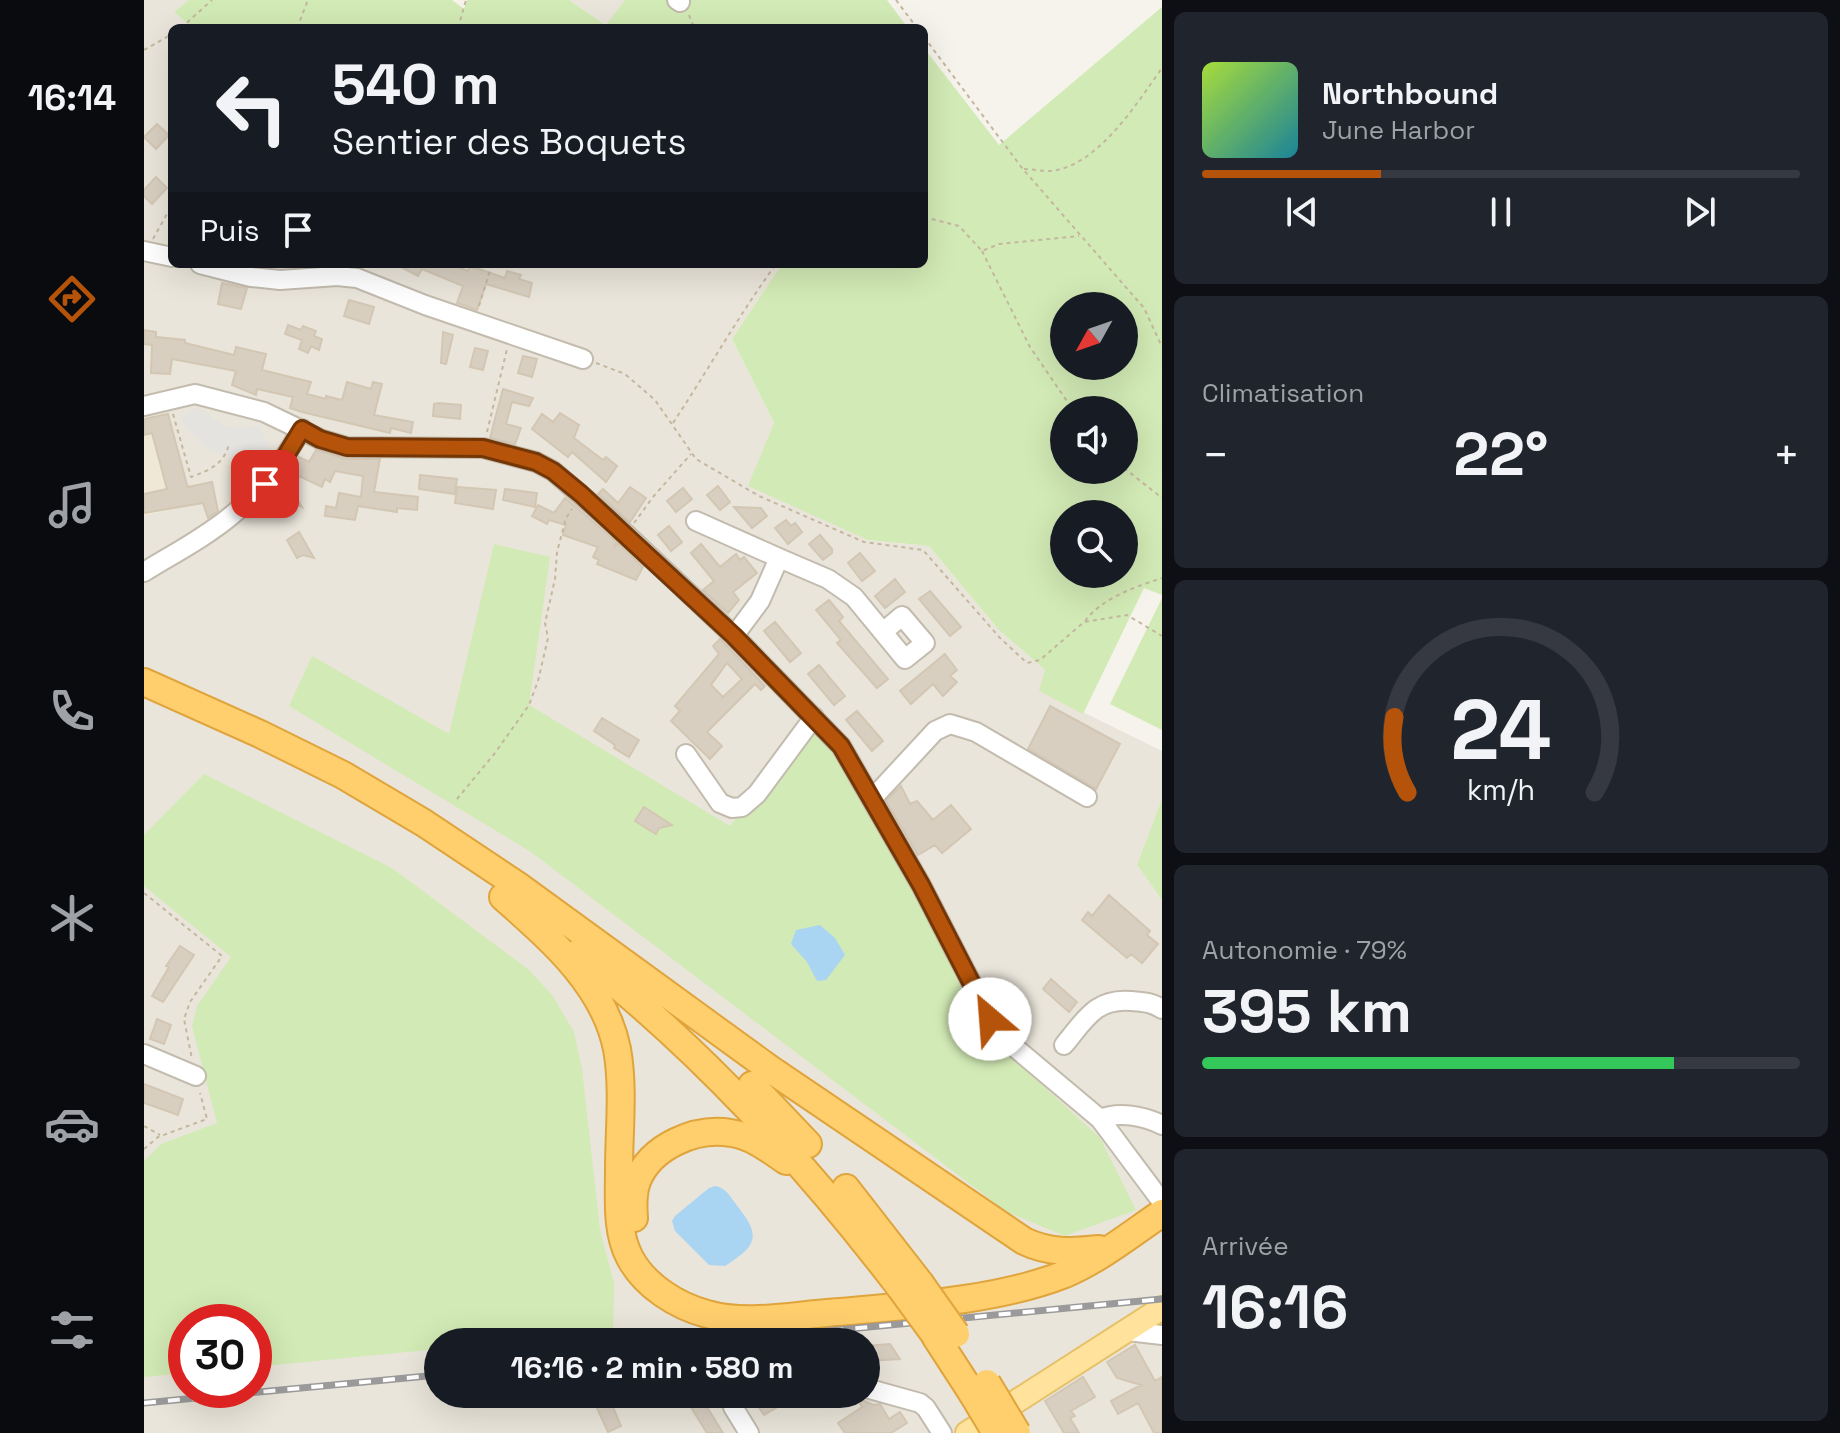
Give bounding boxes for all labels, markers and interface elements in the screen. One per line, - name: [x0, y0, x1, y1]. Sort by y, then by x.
- text: 540 m: [332, 49, 500, 120]
- icon: left: [200, 56, 304, 160]
- text: Northbound: [1322, 74, 1498, 113]
- text: 16:14: [28, 75, 116, 121]
- text: June Harbor: [1322, 113, 1475, 147]
- text: Sentier des Boquets: [332, 119, 687, 165]
- icon: previous: [1280, 190, 1324, 234]
- icon: pause: [1479, 190, 1523, 234]
- icon: next: [1678, 190, 1722, 234]
- icon: arrive: [276, 208, 320, 252]
- text: Puis: [200, 211, 260, 250]
- icon: directions: [44, 271, 100, 327]
- north arrow: [1050, 292, 1138, 380]
- map controls: [1050, 292, 1138, 588]
- text: Climatisation: [1202, 376, 1364, 410]
- button: sound: [1050, 396, 1138, 484]
- text: 22°: [1454, 416, 1548, 493]
- text: −: [1202, 427, 1229, 483]
- text: +: [1773, 427, 1800, 483]
- pin: [231, 450, 299, 518]
- icon: arrive: [243, 462, 287, 506]
- icon: music: [44, 477, 100, 533]
- button: search: [1050, 500, 1138, 588]
- text: 24: [1451, 676, 1551, 782]
- icon: phone: [44, 683, 100, 739]
- text: km/h: [1467, 772, 1535, 808]
- icon: climate: [44, 890, 100, 946]
- text: Autonomie · 79%: [1202, 933, 1407, 967]
- text: 395 km: [1202, 973, 1412, 1050]
- position arrow: [948, 977, 1032, 1061]
- icon: car: [44, 1096, 100, 1152]
- text: Arrivée: [1202, 1229, 1289, 1263]
- text: 16:16: [1202, 1269, 1348, 1346]
- icon: filters: [44, 1302, 100, 1358]
- speed limit sign: 30: [168, 1304, 272, 1408]
- text: 16:16 · 2 min · 580 m: [511, 1348, 793, 1387]

